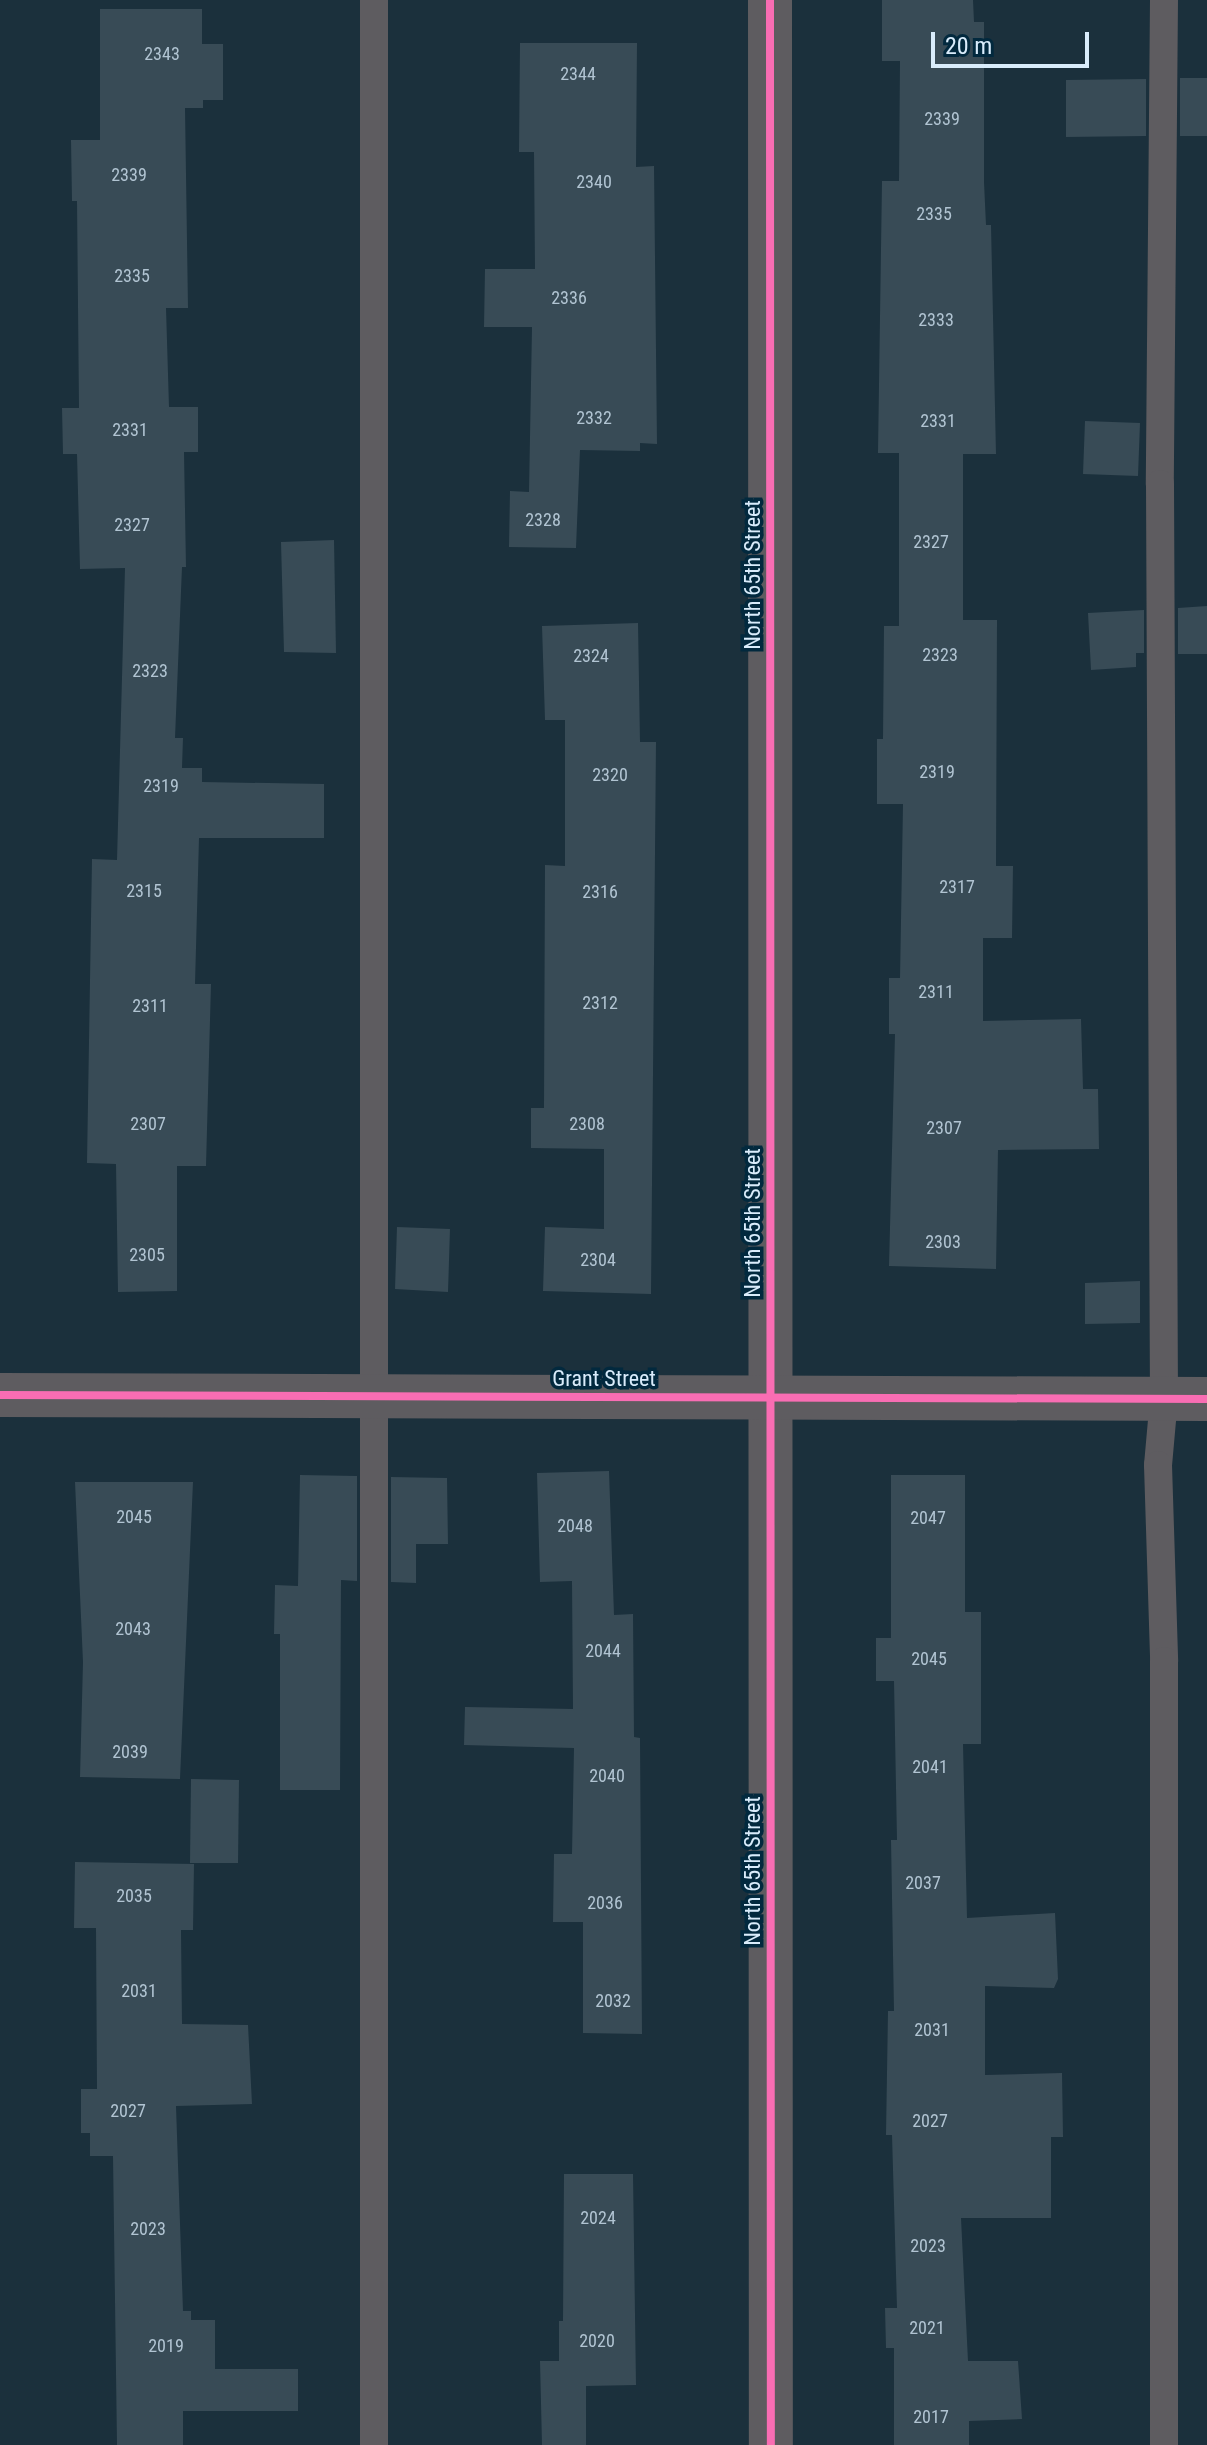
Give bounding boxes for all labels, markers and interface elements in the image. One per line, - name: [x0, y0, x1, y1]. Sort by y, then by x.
- scale bar: [935, 16, 1093, 66]
- text: 20 m: [945, 32, 992, 60]
- house number: 2343: [144, 43, 180, 65]
- house number: 2344: [560, 63, 596, 85]
- house number: 2339: [924, 108, 960, 130]
- house number: 2339: [111, 164, 147, 186]
- house number: 2340: [576, 171, 612, 193]
- house number: 2335: [916, 203, 952, 225]
- house number: 2335: [114, 265, 150, 287]
- house number: 2336: [551, 287, 587, 309]
- house number: 2333: [918, 309, 954, 331]
- house number: 2332: [576, 407, 612, 429]
- house number: 2331: [920, 410, 956, 432]
- house number: 2331: [112, 419, 148, 441]
- street label: North 65th Street: [740, 500, 766, 650]
- house number: 2328: [525, 509, 561, 531]
- house number: 2327: [114, 514, 150, 536]
- house number: 2327: [913, 531, 949, 553]
- house number: 2323: [922, 644, 958, 666]
- house number: 2324: [573, 645, 609, 667]
- house number: 2323: [132, 660, 168, 682]
- house number: 2319: [919, 761, 955, 783]
- house number: 2320: [592, 764, 628, 786]
- house number: 2319: [143, 775, 179, 797]
- house number: 2317: [939, 876, 975, 898]
- house number: 2315: [126, 880, 162, 902]
- house number: 2316: [582, 881, 618, 903]
- house number: 2311: [918, 981, 954, 1003]
- house number: 2312: [582, 992, 618, 1014]
- house number: 2311: [132, 995, 168, 1017]
- house number: 2307: [130, 1113, 166, 1135]
- house number: 2308: [569, 1113, 605, 1135]
- house number: 2307: [926, 1117, 962, 1139]
- street label: North 65th Street: [740, 1148, 766, 1298]
- house number: 2303: [925, 1231, 961, 1253]
- house number: 2305: [129, 1244, 165, 1266]
- house number: 2304: [580, 1249, 616, 1271]
- street label: Grant Street: [552, 1366, 656, 1392]
- house number: 2045: [116, 1506, 152, 1528]
- house number: 2047: [910, 1507, 946, 1529]
- house number: 2048: [557, 1515, 593, 1537]
- house number: 2043: [115, 1618, 151, 1640]
- house number: 2044: [585, 1640, 621, 1662]
- house number: 2045: [911, 1648, 947, 1670]
- house number: 2039: [112, 1741, 148, 1763]
- house number: 2041: [912, 1756, 948, 1778]
- house number: 2040: [589, 1765, 625, 1787]
- street label: North 65th Street: [740, 1796, 766, 1946]
- house number: 2037: [905, 1872, 941, 1894]
- house number: 2035: [116, 1885, 152, 1907]
- house number: 2036: [587, 1892, 623, 1914]
- house number: 2031: [121, 1980, 157, 2002]
- house number: 2032: [595, 1990, 631, 2012]
- house number: 2031: [914, 2019, 950, 2041]
- house number: 2027: [110, 2100, 146, 2122]
- house number: 2027: [912, 2110, 948, 2132]
- house number: 2024: [580, 2207, 616, 2229]
- house number: 2023: [130, 2218, 166, 2240]
- house number: 2023: [910, 2235, 946, 2257]
- house number: 2021: [909, 2317, 945, 2339]
- house number: 2020: [579, 2330, 615, 2352]
- house number: 2019: [148, 2335, 184, 2357]
- house number: 2017: [913, 2406, 949, 2428]

